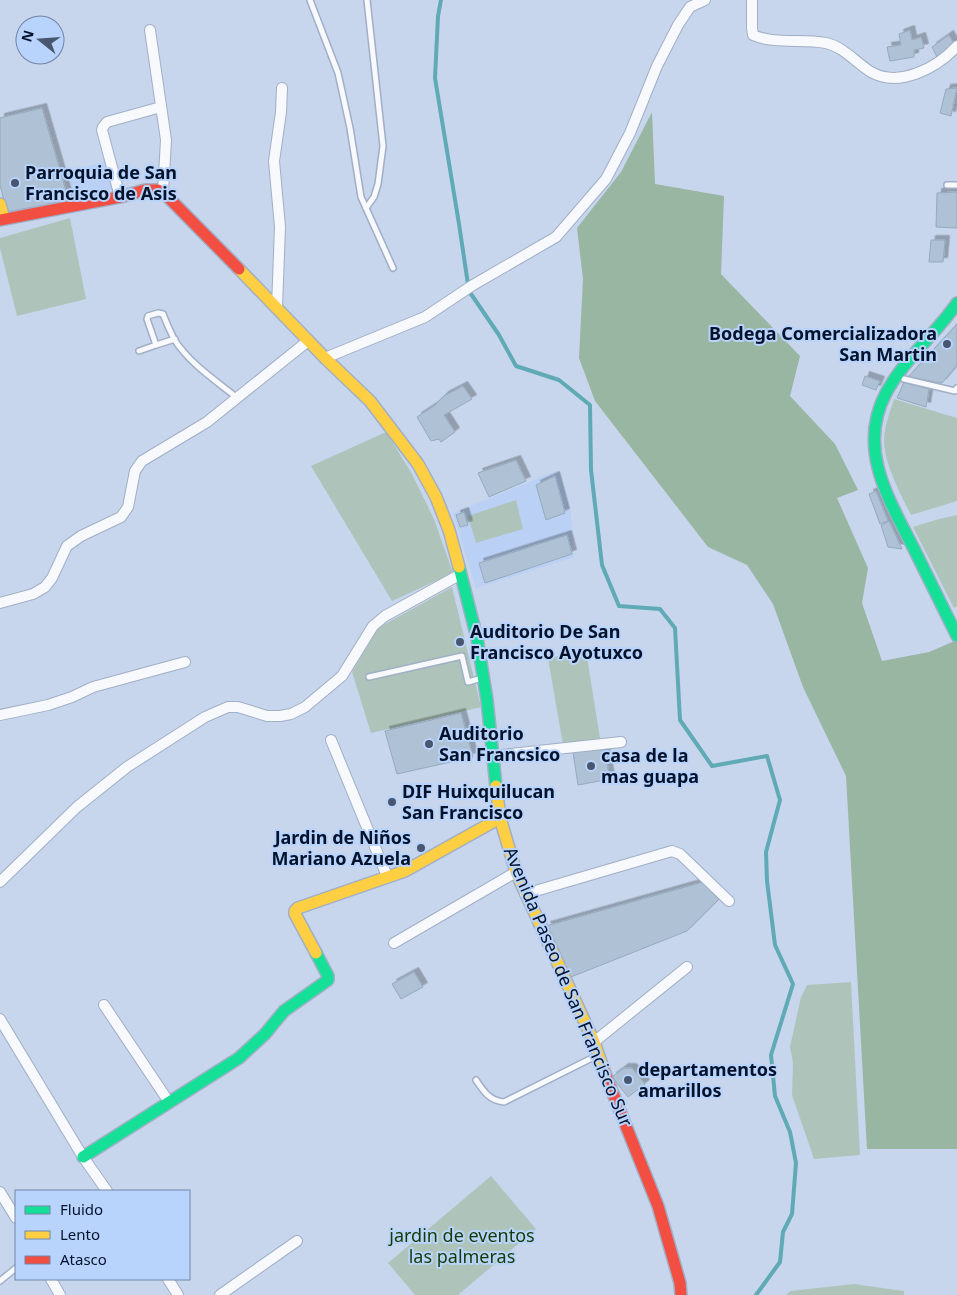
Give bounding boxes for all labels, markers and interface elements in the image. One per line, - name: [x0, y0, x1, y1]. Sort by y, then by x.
- north arrow: [15, 15, 65, 65]
- text: N: [16, 28, 38, 44]
- place label: Parroquia de San Francisco de Asis: [25, 160, 177, 205]
- marker: Parroquia de San Francisco de Asis: [9, 177, 21, 189]
- place label: Bodega Comercializadora San Martin: [709, 321, 937, 366]
- marker: Bodega Comercializadora San Martin: [941, 338, 953, 350]
- place label: Auditorio De San Francisco Ayotuxco: [470, 619, 643, 664]
- marker: Auditorio De San Francisco Ayotuxco: [454, 636, 466, 648]
- place label: Auditorio San Francsico: [439, 721, 560, 766]
- marker: Auditorio San Francsico: [423, 738, 435, 750]
- place label: casa de la mas guapa: [601, 743, 699, 788]
- marker: casa de la mas guapa: [585, 760, 597, 772]
- place label: DIF Huixquilucan San Francisco: [402, 779, 555, 824]
- marker: DIF Huixquilucan San Francisco: [386, 796, 398, 808]
- place label: Jardin de Niños Mariano Azuela: [271, 825, 411, 870]
- marker: Jardin de Niños Mariano Azuela: [415, 842, 427, 854]
- street label: Avenida Paseo de San Francisco Sur: [499, 843, 639, 1131]
- place label: departamentos amarillos: [638, 1057, 777, 1102]
- marker: departamentos amarillos: [622, 1074, 634, 1086]
- legend: [15, 1190, 190, 1280]
- text: Fluido: [60, 1199, 103, 1219]
- park label: jardin de eventos las palmeras: [388, 1223, 535, 1268]
- text: Lento: [60, 1224, 100, 1244]
- text: Atasco: [60, 1249, 107, 1269]

